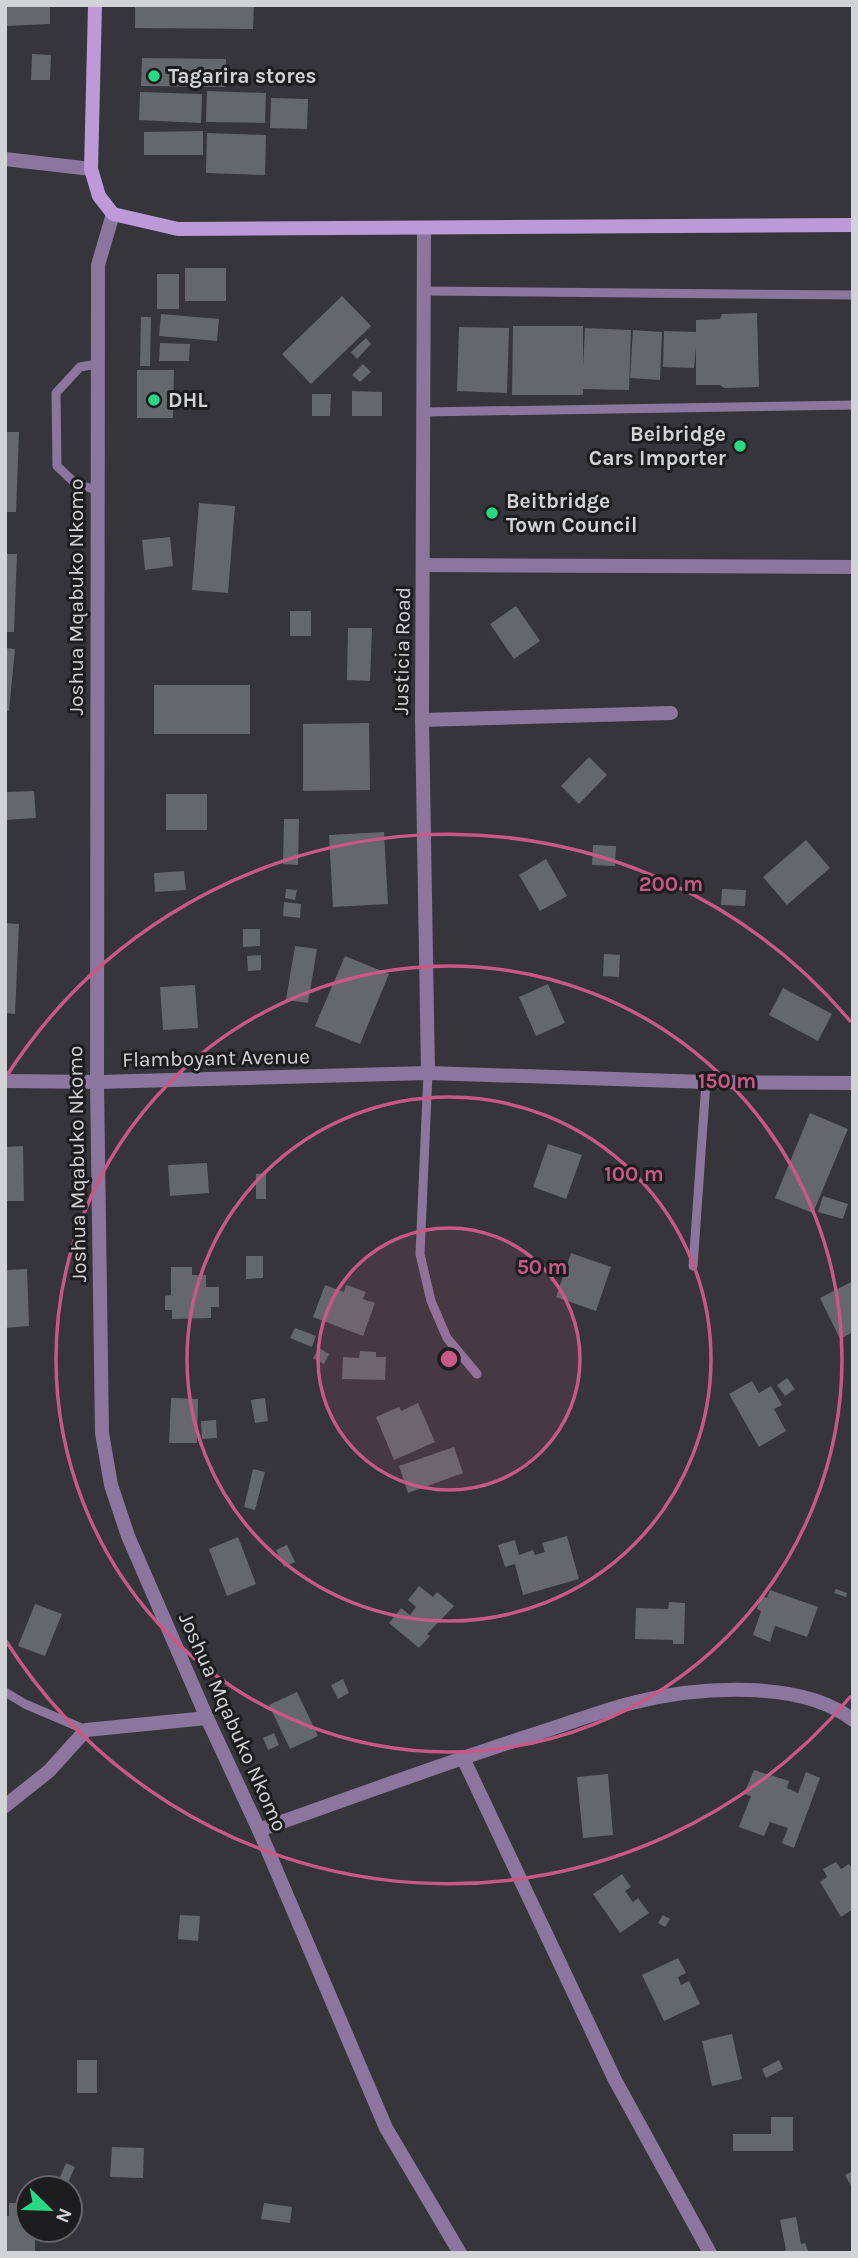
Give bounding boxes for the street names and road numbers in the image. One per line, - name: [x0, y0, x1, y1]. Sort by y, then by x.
- street label: Joshua Mqabuko Nkomo: [64, 479, 88, 715]
- street label: Justicia Road: [389, 587, 415, 715]
- street label: Flamboyant Avenue: [122, 1044, 310, 1072]
- street label: Joshua Mqabuko Nkomo: [63, 1045, 91, 1283]
- street label: Joshua Mqabuko Nkomo: [174, 1609, 292, 1835]

